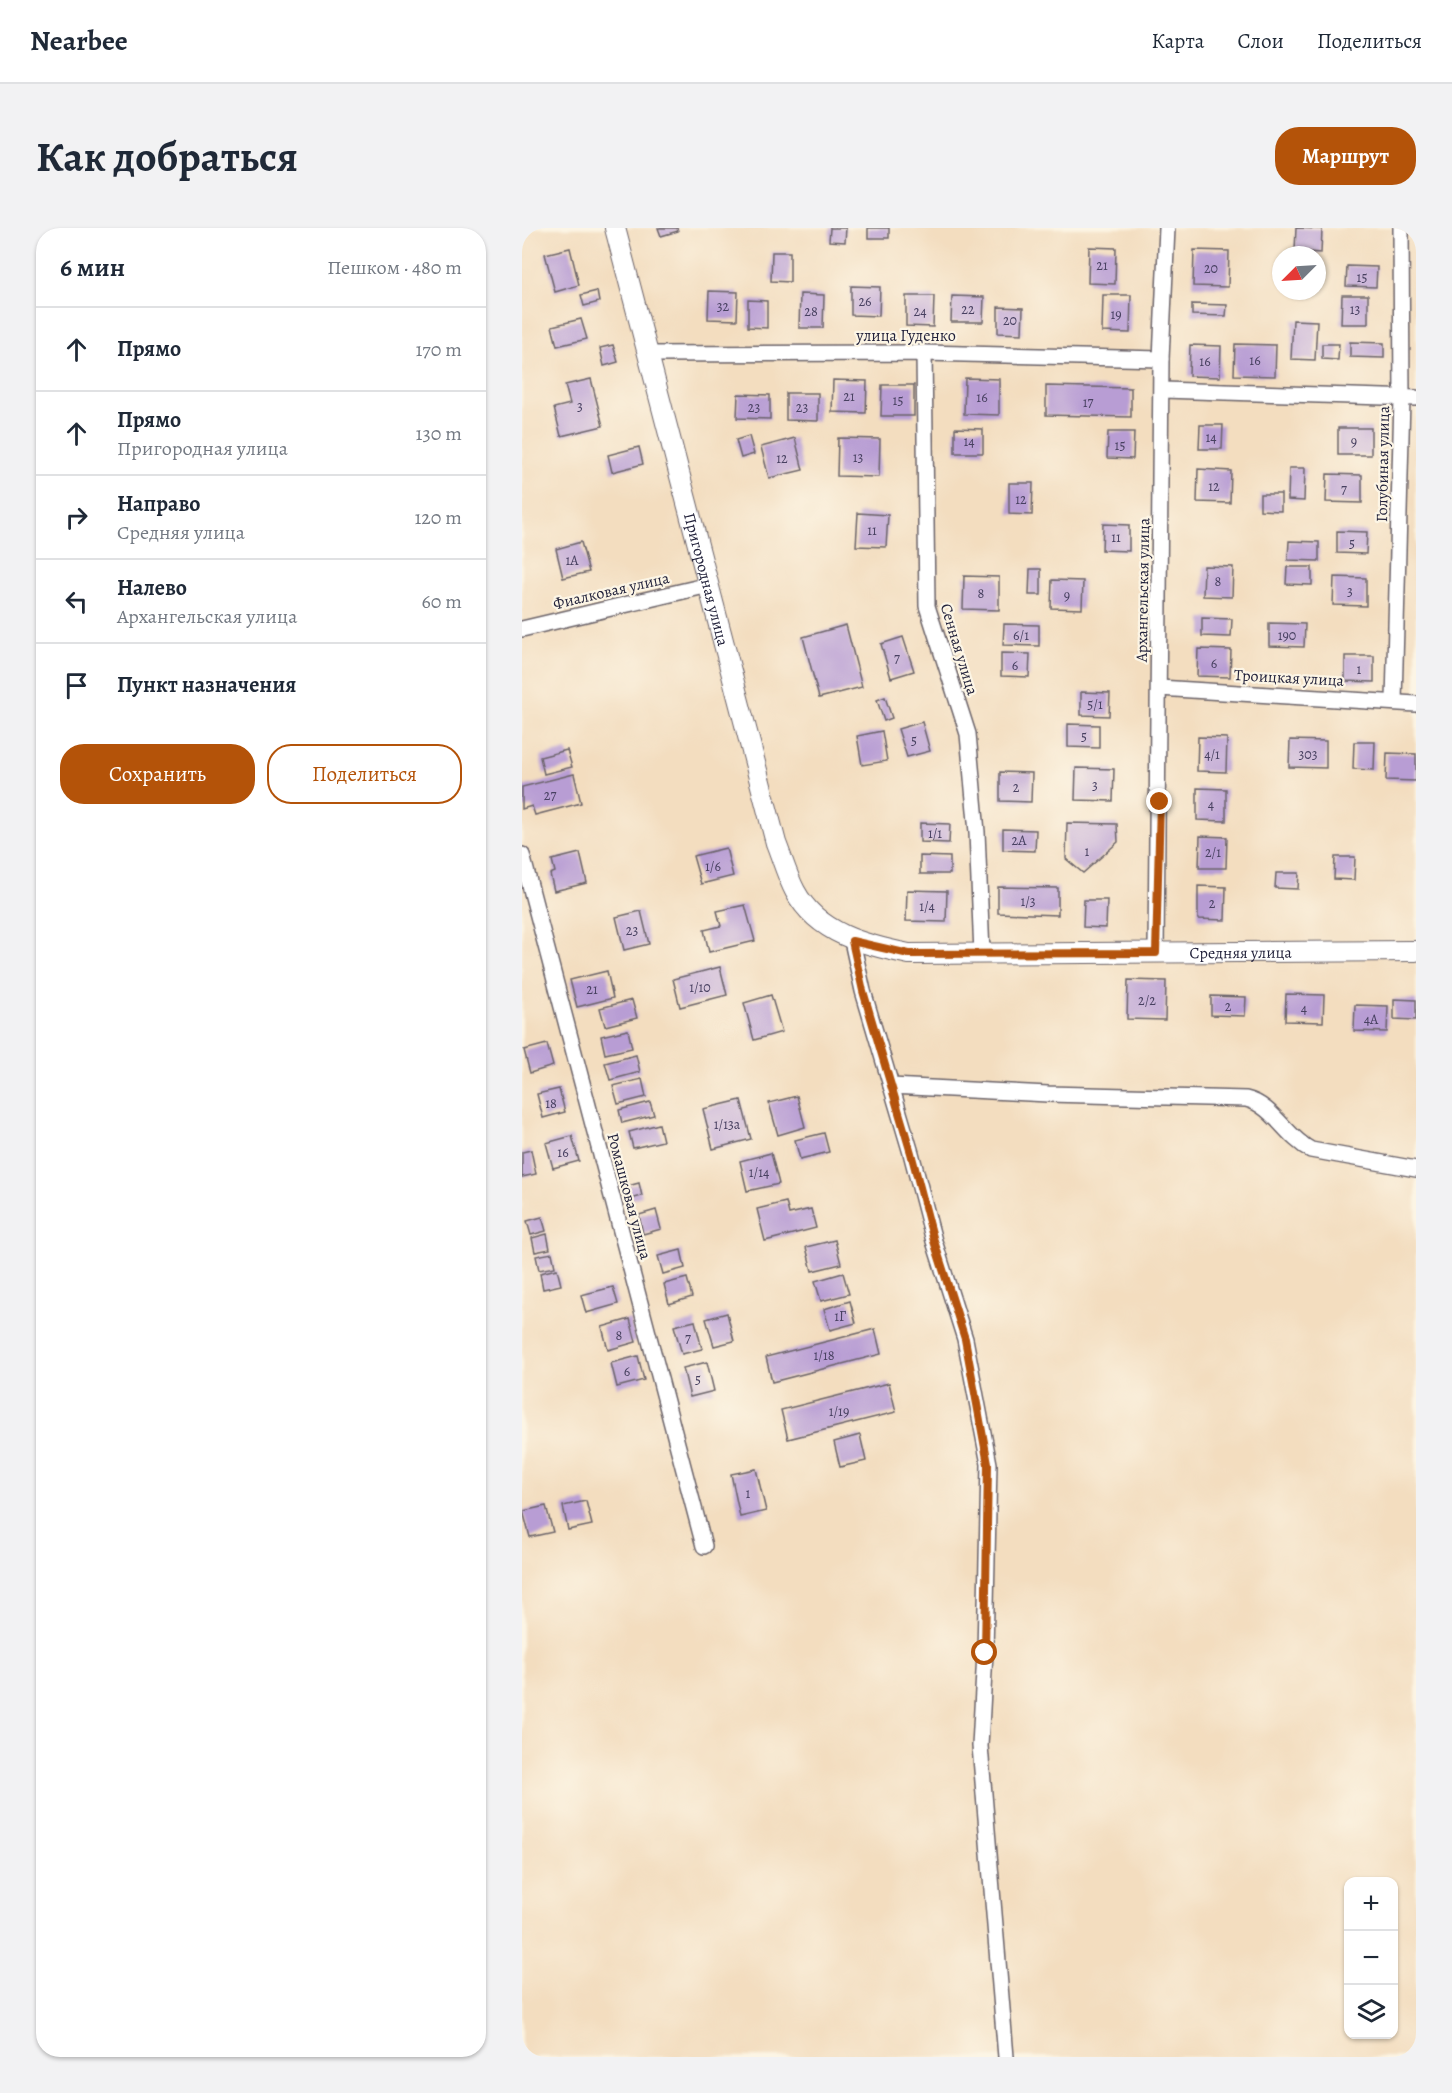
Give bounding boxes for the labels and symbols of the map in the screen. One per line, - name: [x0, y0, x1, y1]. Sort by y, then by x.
- north arrow: [1272, 246, 1326, 300]
- house number: 21: [1096, 256, 1108, 275]
- house number: 20: [1204, 259, 1218, 278]
- house number: 15: [1357, 268, 1367, 287]
- house number: 26: [858, 292, 872, 311]
- house number: 32: [717, 297, 730, 316]
- house number: 22: [961, 300, 975, 319]
- house number: 13: [1350, 300, 1360, 319]
- house number: 28: [804, 302, 818, 321]
- house number: 24: [914, 302, 927, 321]
- house number: 19: [1110, 305, 1122, 324]
- house number: 20: [1003, 311, 1017, 330]
- street label: улица Гуденко: [855, 325, 956, 347]
- house number: 16: [1249, 351, 1261, 370]
- house number: 16: [1199, 352, 1211, 371]
- house number: 21: [843, 387, 855, 406]
- house number: 16: [976, 388, 988, 407]
- house number: 15: [893, 391, 903, 410]
- house number: 17: [1083, 393, 1093, 412]
- house number: 3: [577, 397, 583, 416]
- house number: 23: [748, 398, 760, 417]
- house number: 23: [796, 398, 808, 417]
- street label: Голубиная улица: [1371, 405, 1395, 522]
- house number: 14: [1205, 428, 1217, 447]
- house number: 14: [963, 432, 975, 451]
- house number: 9: [1351, 432, 1357, 451]
- house number: 15: [1115, 436, 1125, 455]
- house number: 13: [853, 448, 863, 467]
- house number: 12: [776, 449, 788, 468]
- house number: 12: [1208, 477, 1220, 496]
- house number: 7: [1341, 480, 1347, 499]
- house number: 12: [1015, 490, 1027, 509]
- street label: Пригородная улица: [678, 510, 734, 649]
- street label: Архангельская улица: [1131, 517, 1155, 663]
- house number: 11: [867, 521, 877, 540]
- house number: 11: [1111, 528, 1121, 547]
- house number: 5: [1349, 534, 1355, 553]
- house number: 1А: [566, 551, 579, 570]
- street label: Фиалковая улица: [551, 567, 672, 615]
- house number: 8: [1215, 572, 1222, 591]
- house number: 3: [1347, 582, 1353, 601]
- house number: 8: [978, 584, 985, 603]
- house number: 9: [1064, 586, 1070, 605]
- street label: Сенная улица: [935, 601, 984, 698]
- house number: 6/1: [1013, 626, 1029, 645]
- house number: 190: [1278, 626, 1296, 645]
- house number: 7: [894, 649, 900, 668]
- house number: 6: [1211, 654, 1217, 673]
- house number: 6: [1012, 656, 1018, 675]
- house number: 1: [1357, 660, 1362, 679]
- street label: Троицкая улица: [1233, 664, 1345, 692]
- house number: 5/1: [1087, 695, 1103, 714]
- house number: 5: [1081, 727, 1087, 746]
- house number: 5: [911, 731, 917, 750]
- house number: 4/1: [1204, 745, 1220, 764]
- house number: 303: [1298, 745, 1318, 764]
- house number: 3: [1092, 776, 1098, 795]
- house number: 2: [1013, 778, 1020, 797]
- house number: 27: [544, 786, 556, 805]
- route end: [1146, 788, 1172, 814]
- house number: 4: [1208, 795, 1214, 814]
- house number: 1/1: [928, 824, 942, 843]
- house number: 2А: [1012, 831, 1027, 850]
- house number: 1: [1085, 842, 1090, 861]
- house number: 2/1: [1205, 843, 1221, 862]
- house number: 1/6: [705, 857, 721, 876]
- house number: 1/3: [1020, 892, 1036, 911]
- house number: 2: [1209, 894, 1216, 913]
- house number: 1/4: [919, 897, 935, 916]
- house number: 23: [626, 921, 638, 940]
- street label: Средняя улица: [1189, 942, 1293, 964]
- house number: 1/10: [689, 978, 711, 997]
- house number: 21: [586, 980, 598, 999]
- house number: 2/2: [1138, 991, 1156, 1010]
- house number: 2: [1225, 997, 1232, 1016]
- house number: 4: [1301, 999, 1307, 1018]
- house number: 4А: [1364, 1010, 1379, 1029]
- house number: 18: [545, 1094, 557, 1113]
- house number: 1/13а: [714, 1115, 741, 1134]
- street label: Ромашковая улица: [602, 1131, 657, 1263]
- house number: 16: [557, 1143, 569, 1162]
- house number: 1/14: [749, 1163, 769, 1182]
- house number: 1Г: [834, 1307, 846, 1326]
- house number: 8: [616, 1326, 623, 1345]
- house number: 7: [685, 1329, 691, 1348]
- house number: 1/18: [814, 1346, 835, 1365]
- house number: 6: [624, 1362, 630, 1381]
- house number: 5: [695, 1370, 701, 1389]
- house number: 1/19: [829, 1402, 849, 1421]
- house number: 1: [746, 1484, 751, 1503]
- route start: [971, 1639, 997, 1665]

